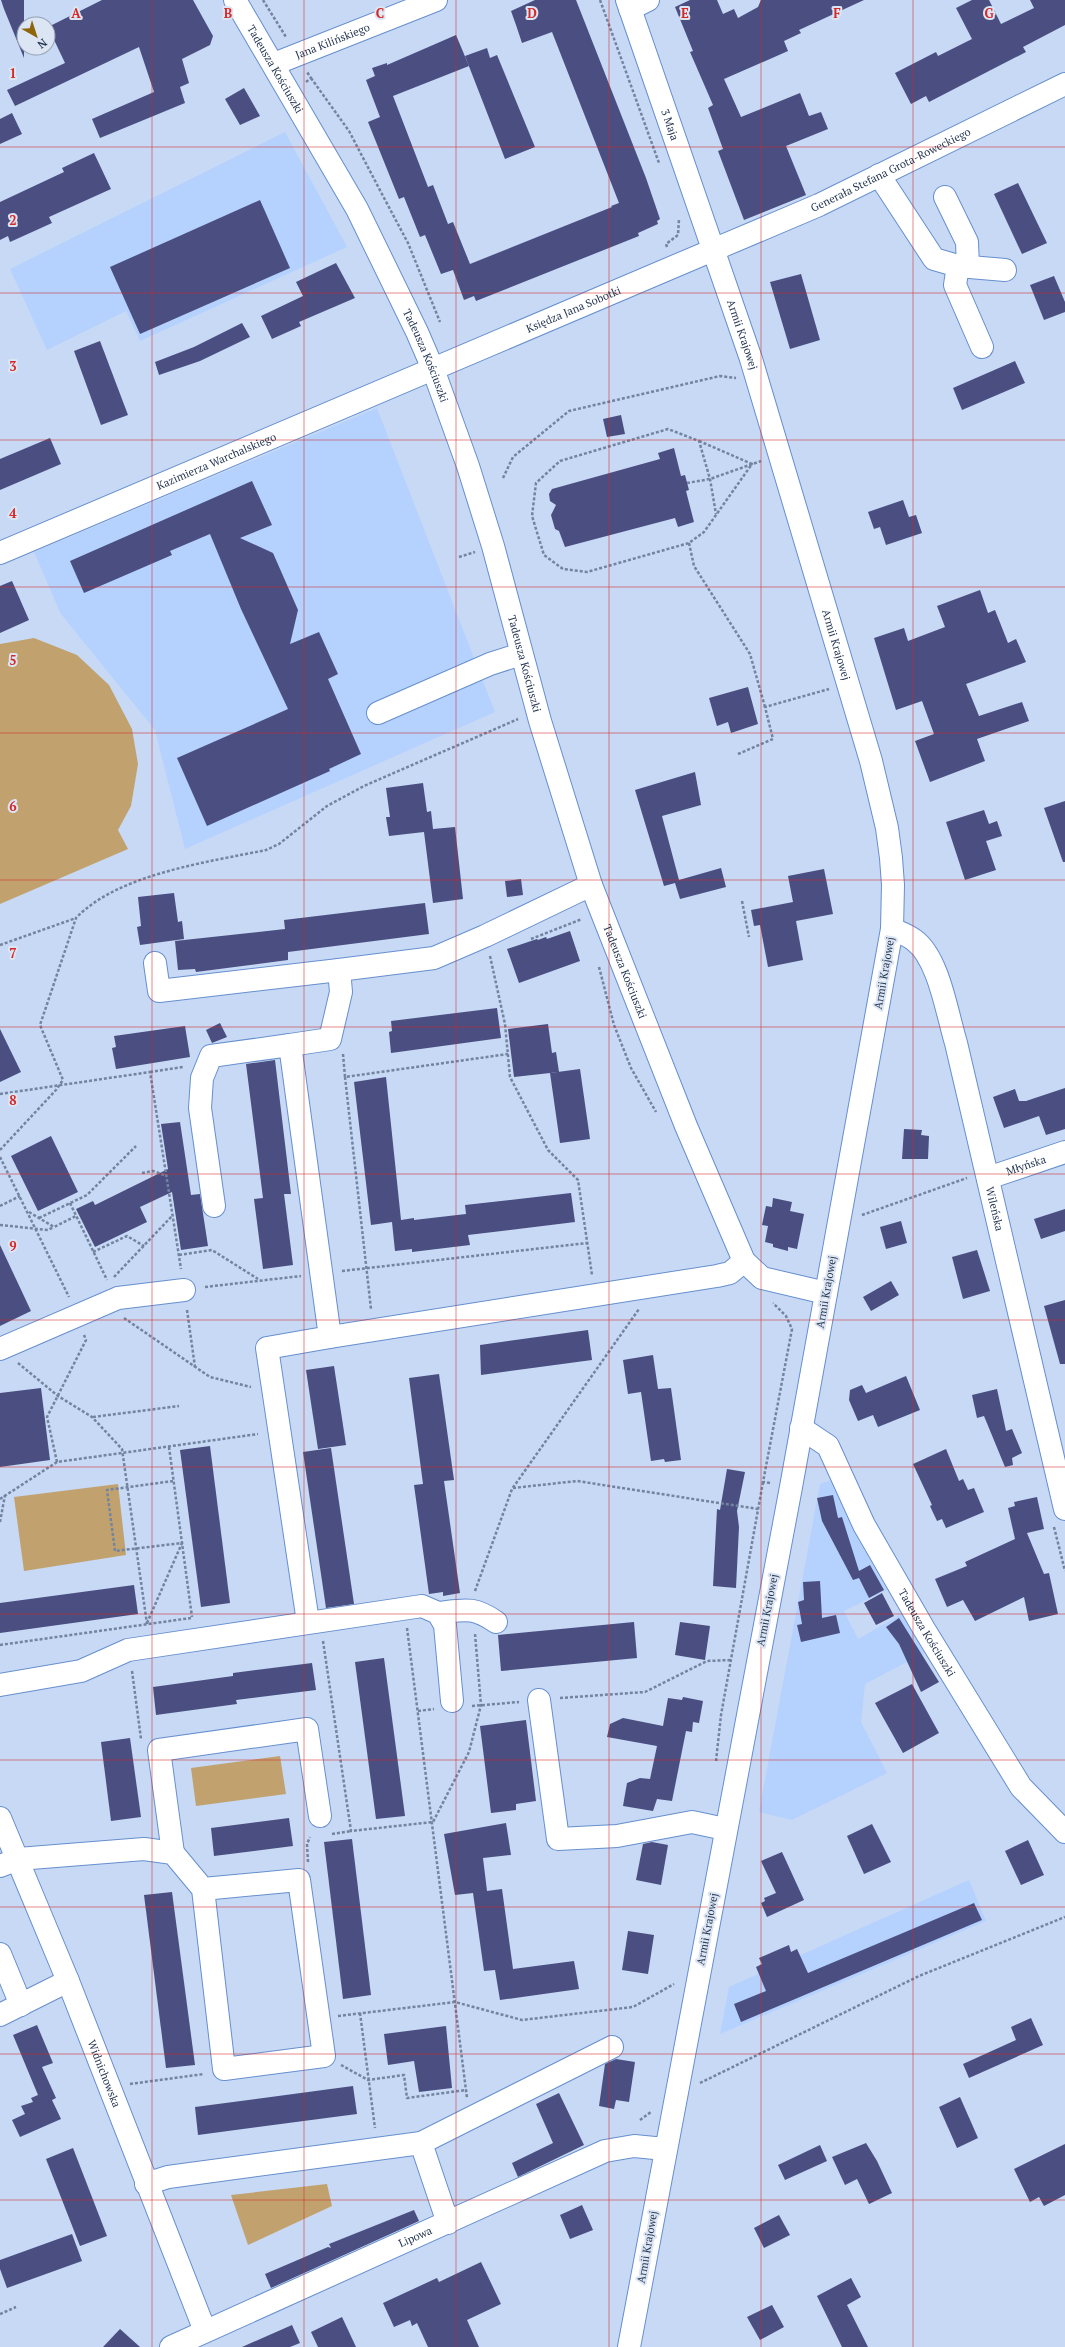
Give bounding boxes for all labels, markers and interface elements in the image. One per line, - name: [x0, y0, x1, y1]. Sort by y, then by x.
- text: A: [71, 4, 81, 22]
- text: B: [224, 4, 232, 22]
- text: C: [376, 4, 384, 22]
- text: D: [527, 4, 537, 22]
- text: E: [681, 4, 689, 22]
- text: F: [833, 4, 841, 22]
- text: G: [984, 4, 994, 22]
- north arrow: [16, 16, 56, 56]
- street label: Jana Kilińskiego: [293, 20, 372, 62]
- street label: Tadeusza Kościuszki: [244, 22, 307, 116]
- text: N: [34, 36, 50, 52]
- text: 1: [9, 64, 17, 82]
- street label: 3 Maja: [658, 107, 682, 143]
- street label: Generała Stefana Grota-Roweckiego: [809, 125, 973, 215]
- text: 2: [9, 211, 17, 229]
- street label: Księdza Jana Sobotki: [524, 283, 623, 336]
- street label: Armii Krajowej: [724, 298, 761, 371]
- street label: Tadeusza Kościuszki: [400, 307, 451, 404]
- text: 3: [9, 357, 17, 375]
- street label: Kazimierza Warchalskiego: [154, 429, 278, 493]
- text: 4: [9, 504, 17, 522]
- street label: Armii Krajowej: [819, 608, 853, 682]
- street label: Tadeusza Kościuszki: [505, 614, 544, 714]
- text: 5: [9, 651, 17, 669]
- text: 6: [9, 797, 17, 815]
- street label: Tadeusza Kościuszki: [600, 922, 650, 1020]
- street label: Armii Krajowej: [871, 936, 897, 1010]
- text: 7: [9, 944, 17, 962]
- text: 8: [9, 1091, 17, 1109]
- street label: Młyńska: [1004, 1152, 1048, 1178]
- street label: Wileńska: [983, 1185, 1007, 1233]
- text: 9: [9, 1237, 17, 1255]
- street label: Armii Krajowej: [813, 1255, 839, 1329]
- street label: Armii Krajowej: [753, 1573, 781, 1647]
- street label: Tadeusza Kościuszki: [895, 1586, 959, 1679]
- street label: Armii Krajowej: [693, 1892, 721, 1966]
- street label: Widnichowska: [85, 2038, 124, 2110]
- street label: Armii Krajowej: [634, 2210, 660, 2284]
- street label: Lipowa: [396, 2223, 435, 2250]

